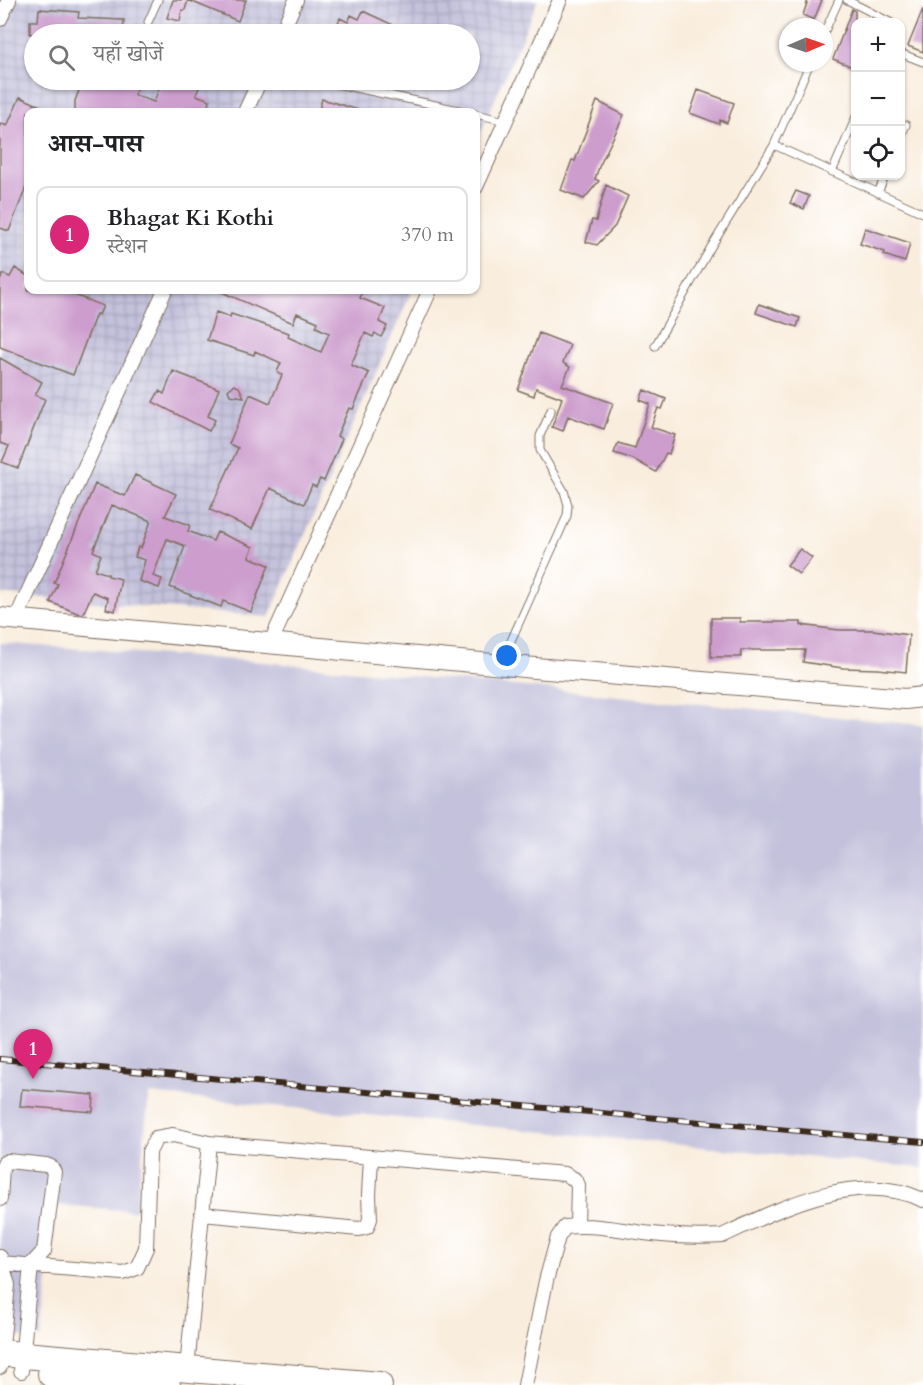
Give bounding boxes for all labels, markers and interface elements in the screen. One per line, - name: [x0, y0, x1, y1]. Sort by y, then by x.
- north arrow: [779, 18, 833, 72]
- map controls: [851, 18, 905, 180]
- button: +: [851, 18, 905, 72]
- search box: [24, 24, 480, 90]
- text: यहाँ खोजें: [93, 39, 163, 69]
- icon: search: [45, 41, 78, 74]
- button: −: [851, 72, 905, 126]
- text: आस-पास: [48, 126, 143, 161]
- button: locate: [851, 126, 905, 180]
- text: Bhagat Ki Kothi: [107, 203, 274, 233]
- text: 1: [64, 221, 75, 248]
- text: 370 m: [401, 221, 454, 248]
- text: स्टेशन: [107, 233, 147, 260]
- your location: [492, 641, 521, 670]
- pin: 1: [14, 1030, 52, 1079]

